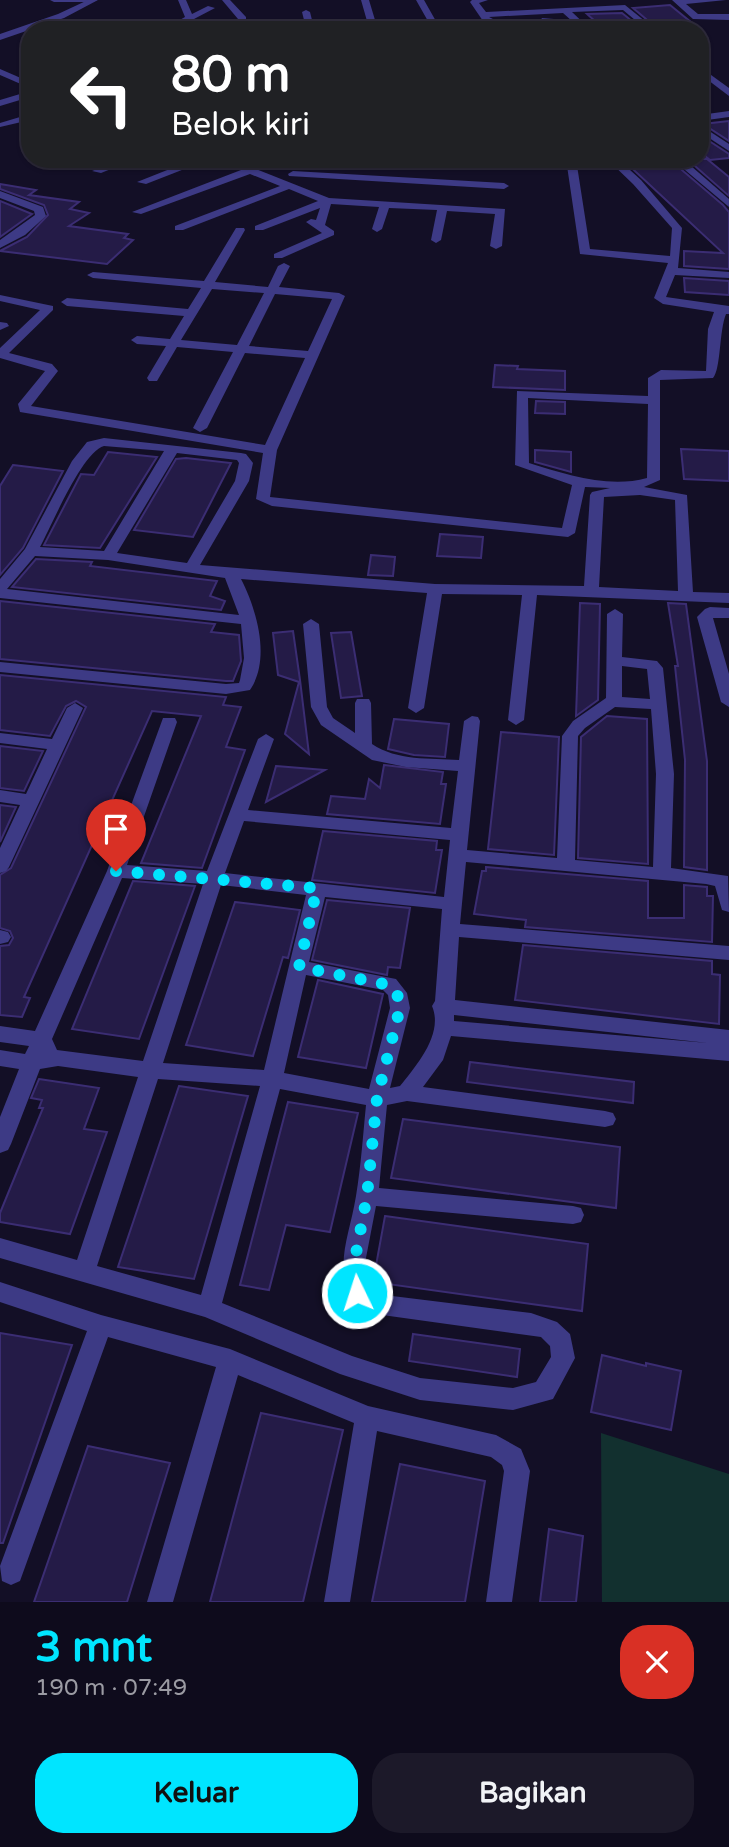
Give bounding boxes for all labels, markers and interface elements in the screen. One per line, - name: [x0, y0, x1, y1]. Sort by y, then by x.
- text: 80 m: [171, 46, 290, 105]
- icon: left: [56, 49, 147, 140]
- text: Belok kiri: [171, 106, 310, 144]
- pin: [86, 799, 146, 871]
- icon: arrive: [97, 810, 135, 848]
- position arrow: [320, 1256, 394, 1330]
- text: 3 mnt: [35, 1622, 152, 1673]
- button: close: [620, 1625, 694, 1699]
- text: 190 m · 07:49: [35, 1674, 187, 1702]
- button: Keluar: [35, 1753, 358, 1833]
- button: Bagikan: [372, 1753, 694, 1833]

